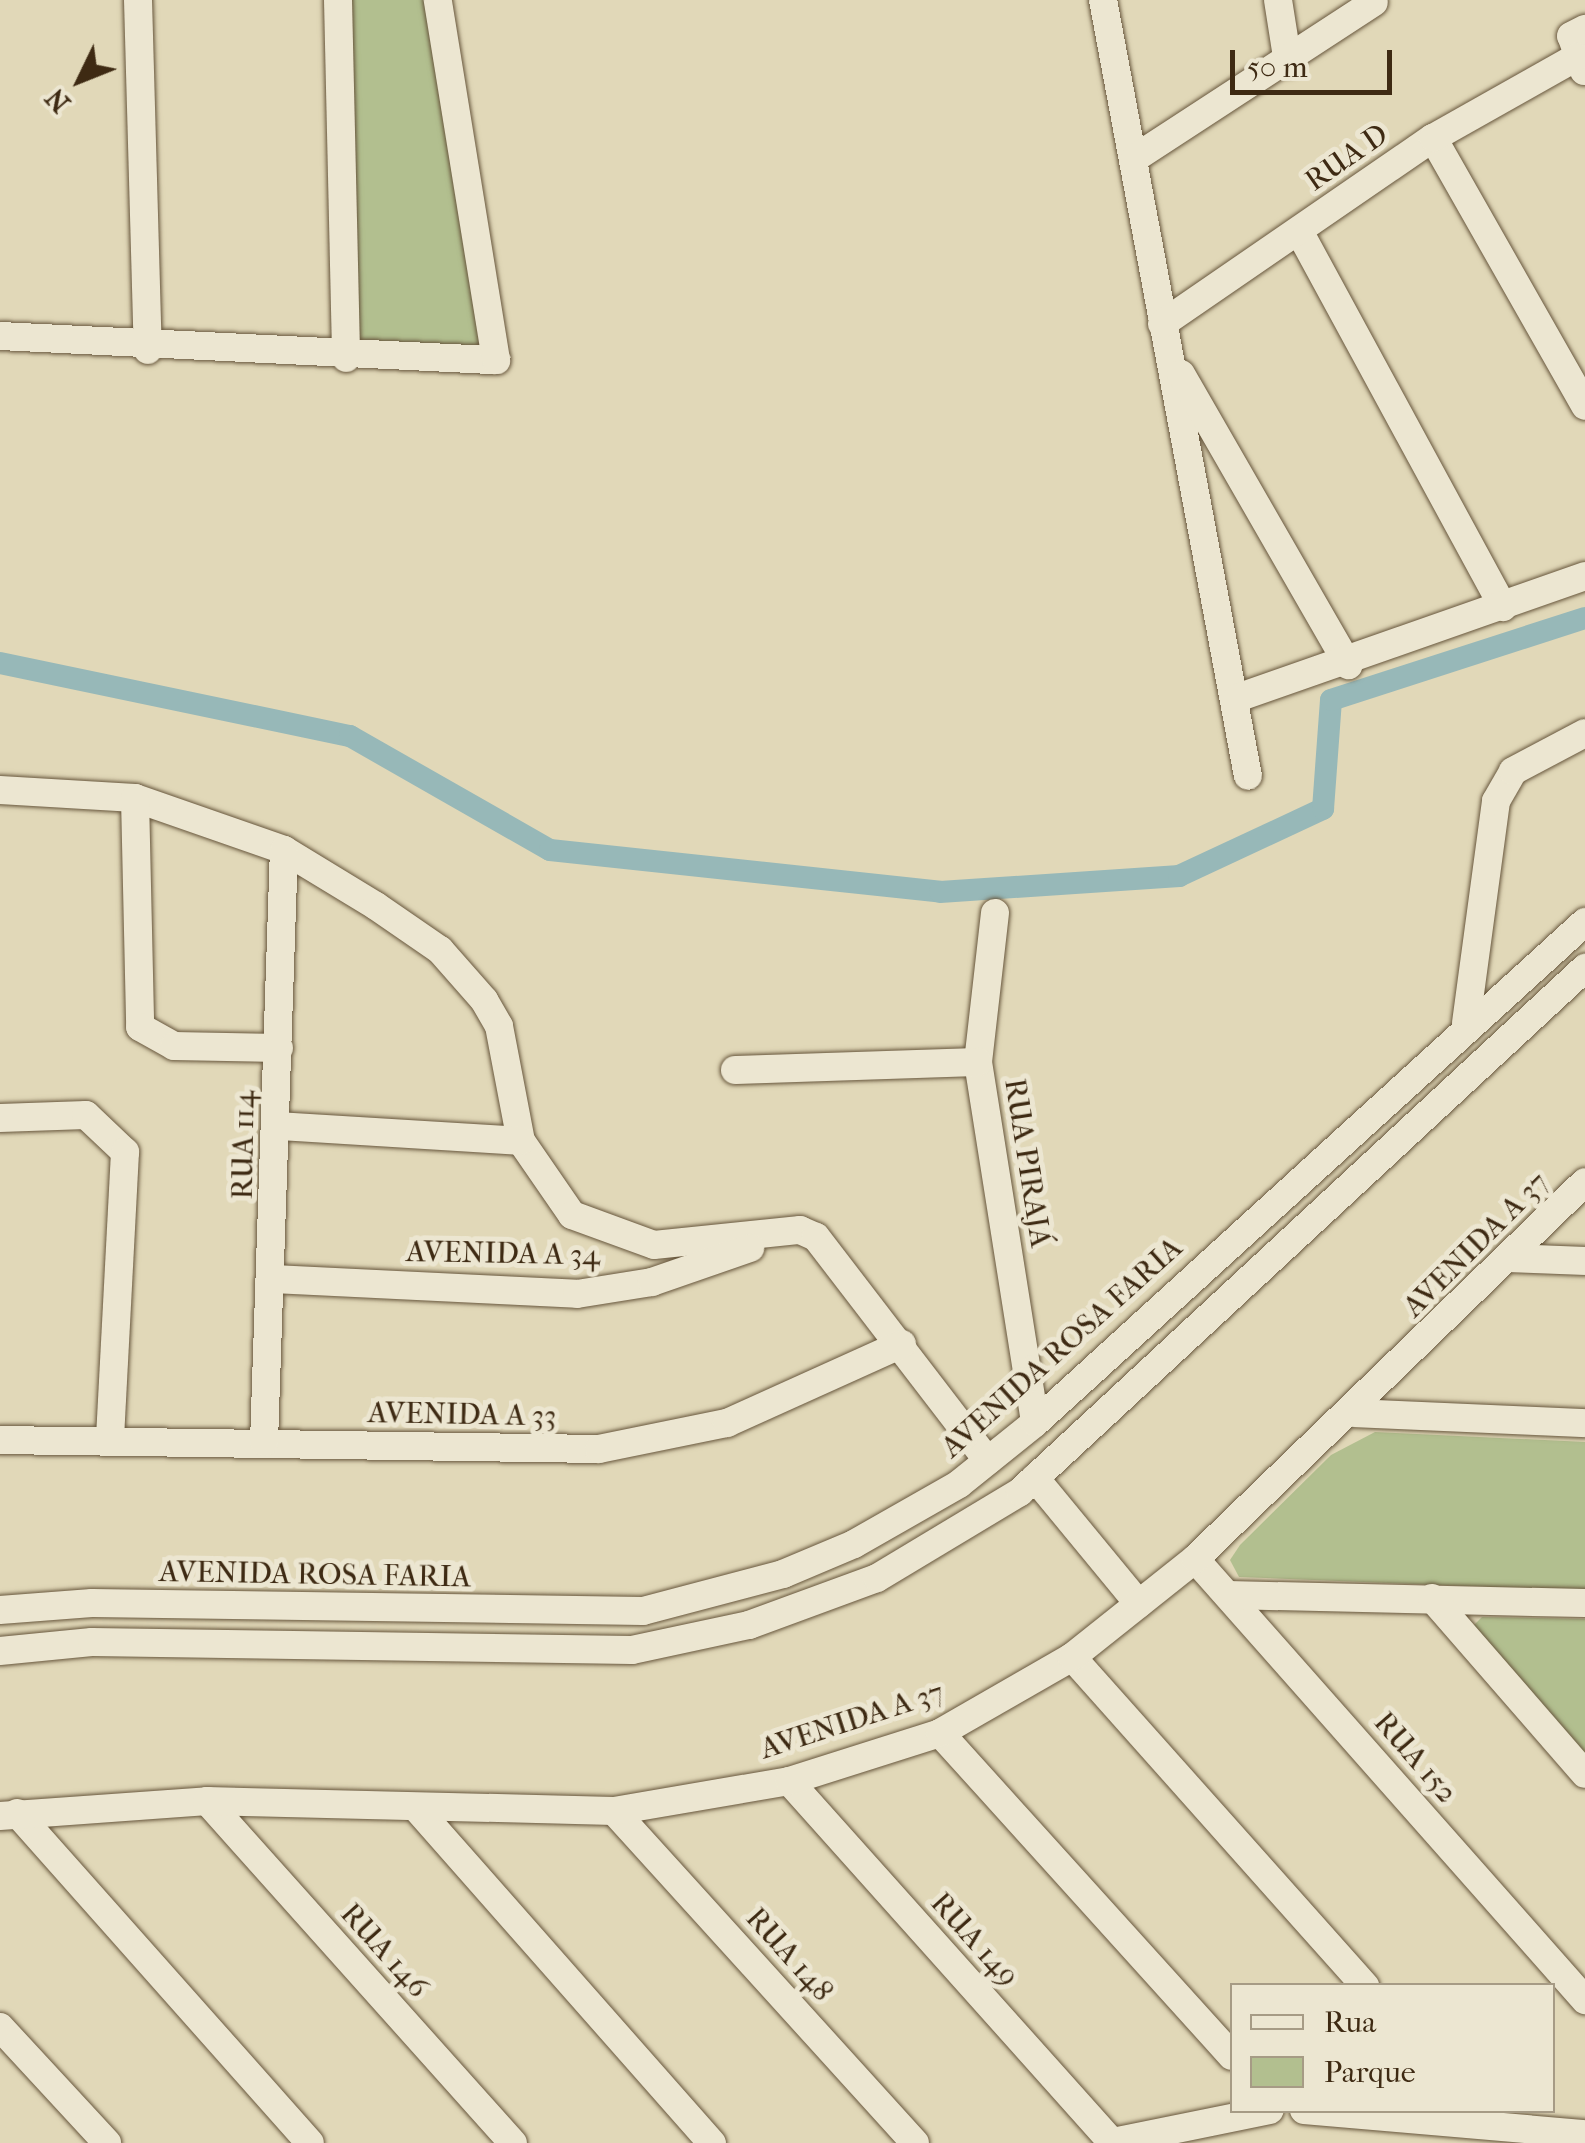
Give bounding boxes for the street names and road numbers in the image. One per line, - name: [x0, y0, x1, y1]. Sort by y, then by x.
- street label: RUA D: [1299, 117, 1395, 199]
- street label: RUA PIRAJÁ: [996, 1076, 1058, 1250]
- street label: RUA 114: [225, 1090, 263, 1200]
- street label: AVENIDA A 37: [1396, 1165, 1556, 1325]
- street label: AVENIDA ROSA FARIA: [934, 1230, 1190, 1466]
- street label: AVENIDA A 34: [406, 1234, 600, 1274]
- street label: AVENIDA A 33: [367, 1395, 557, 1435]
- street label: AVENIDA ROSA FARIA: [159, 1554, 471, 1596]
- street label: AVENIDA A 37: [756, 1674, 948, 1768]
- street label: RUA 152: [1366, 1705, 1464, 1811]
- street label: RUA 149: [922, 1886, 1026, 1994]
- street label: RUA 146: [332, 1896, 436, 2006]
- street label: RUA 148: [738, 1901, 840, 2009]

